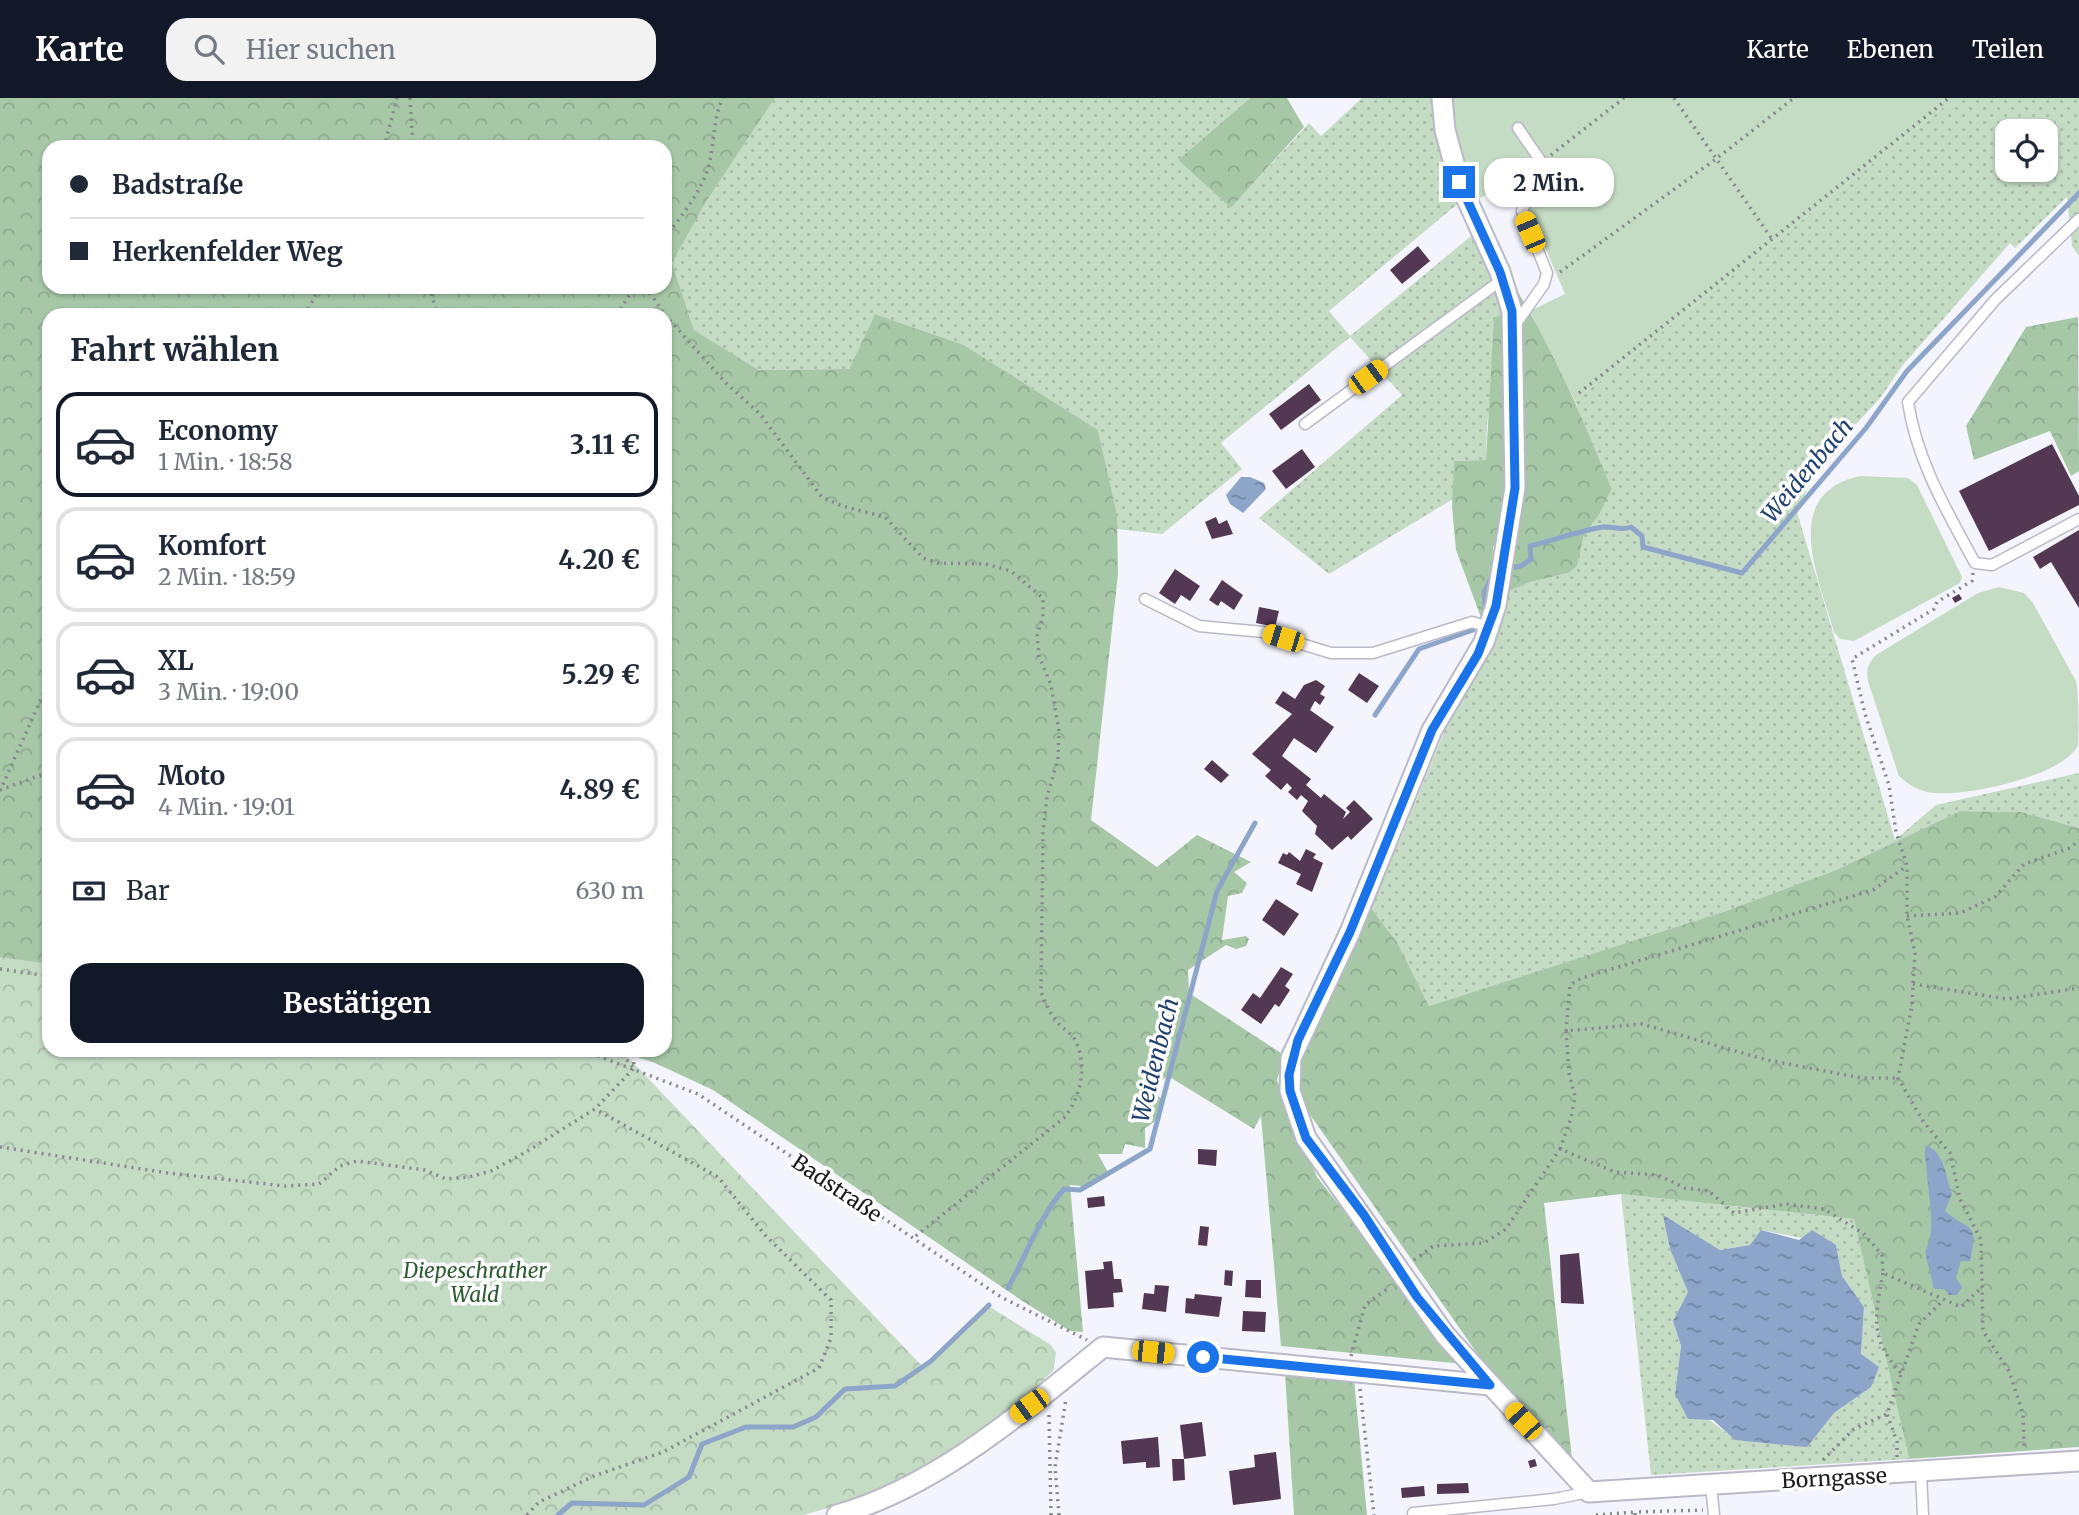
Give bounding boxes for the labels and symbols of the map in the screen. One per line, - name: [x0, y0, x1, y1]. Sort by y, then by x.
- callout: 2 Min.: [1484, 158, 1613, 206]
- route end: [1443, 166, 1475, 198]
- car: [1513, 209, 1548, 255]
- car: [1345, 356, 1392, 398]
- water label: Weidenbach: [1755, 412, 1859, 528]
- car: [1260, 622, 1307, 654]
- water label: Weidenbach: [1126, 995, 1184, 1125]
- street label: Badstraße: [787, 1148, 887, 1228]
- park label: Diepeschrather Wald: [402, 1257, 547, 1308]
- car: [1132, 1339, 1175, 1365]
- route start: [1187, 1341, 1219, 1373]
- car: [1006, 1385, 1053, 1427]
- car: [1501, 1398, 1546, 1444]
- street label: Borngasse: [1781, 1462, 1887, 1494]

